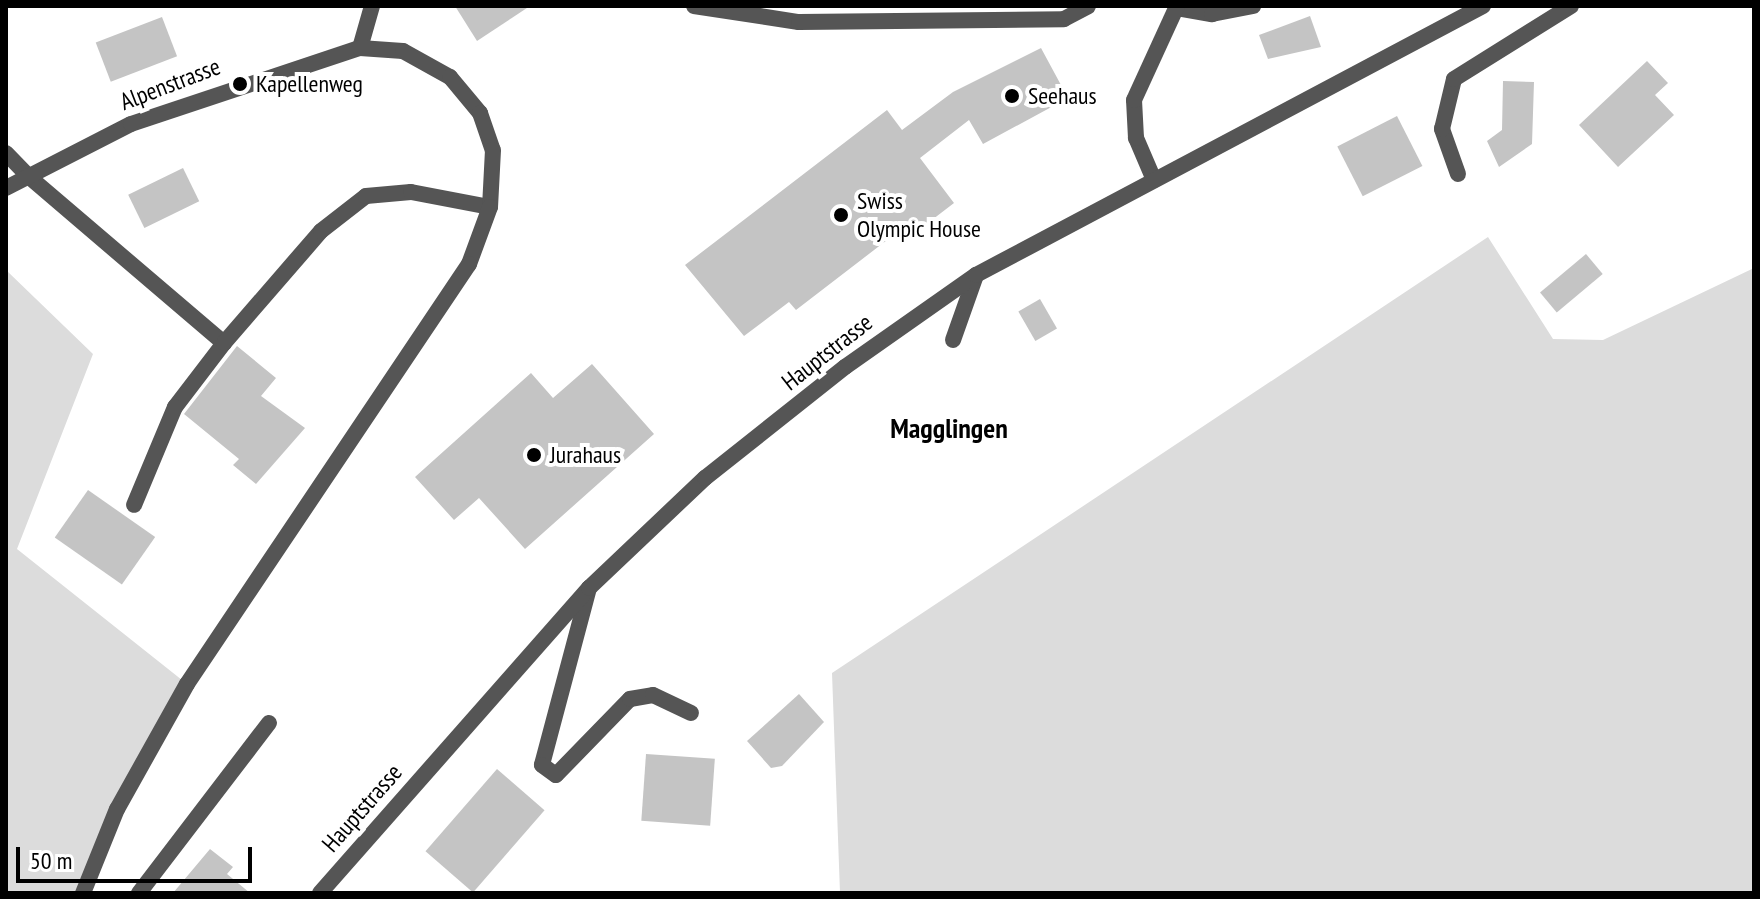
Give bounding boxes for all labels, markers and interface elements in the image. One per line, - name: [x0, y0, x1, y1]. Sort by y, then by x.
- street label: Alpenstrasse: [116, 52, 224, 116]
- place label: Kapellenweg: [256, 70, 363, 98]
- marker: Kapellenweg: [231, 75, 249, 93]
- place label: Seehaus: [1028, 82, 1097, 110]
- marker: Seehaus: [1003, 87, 1021, 105]
- place label: Swiss Olympic House: [857, 187, 981, 243]
- marker: Swiss Olympic House: [832, 206, 850, 224]
- street label: Hauptstrasse: [776, 308, 878, 396]
- district label: Magglingen: [890, 411, 1008, 445]
- place label: Jurahaus: [550, 441, 621, 469]
- marker: Jurahaus: [525, 446, 543, 464]
- street label: Hauptstrasse: [316, 758, 408, 858]
- scale bar: [20, 831, 256, 881]
- text: 50 m: [30, 845, 72, 876]

